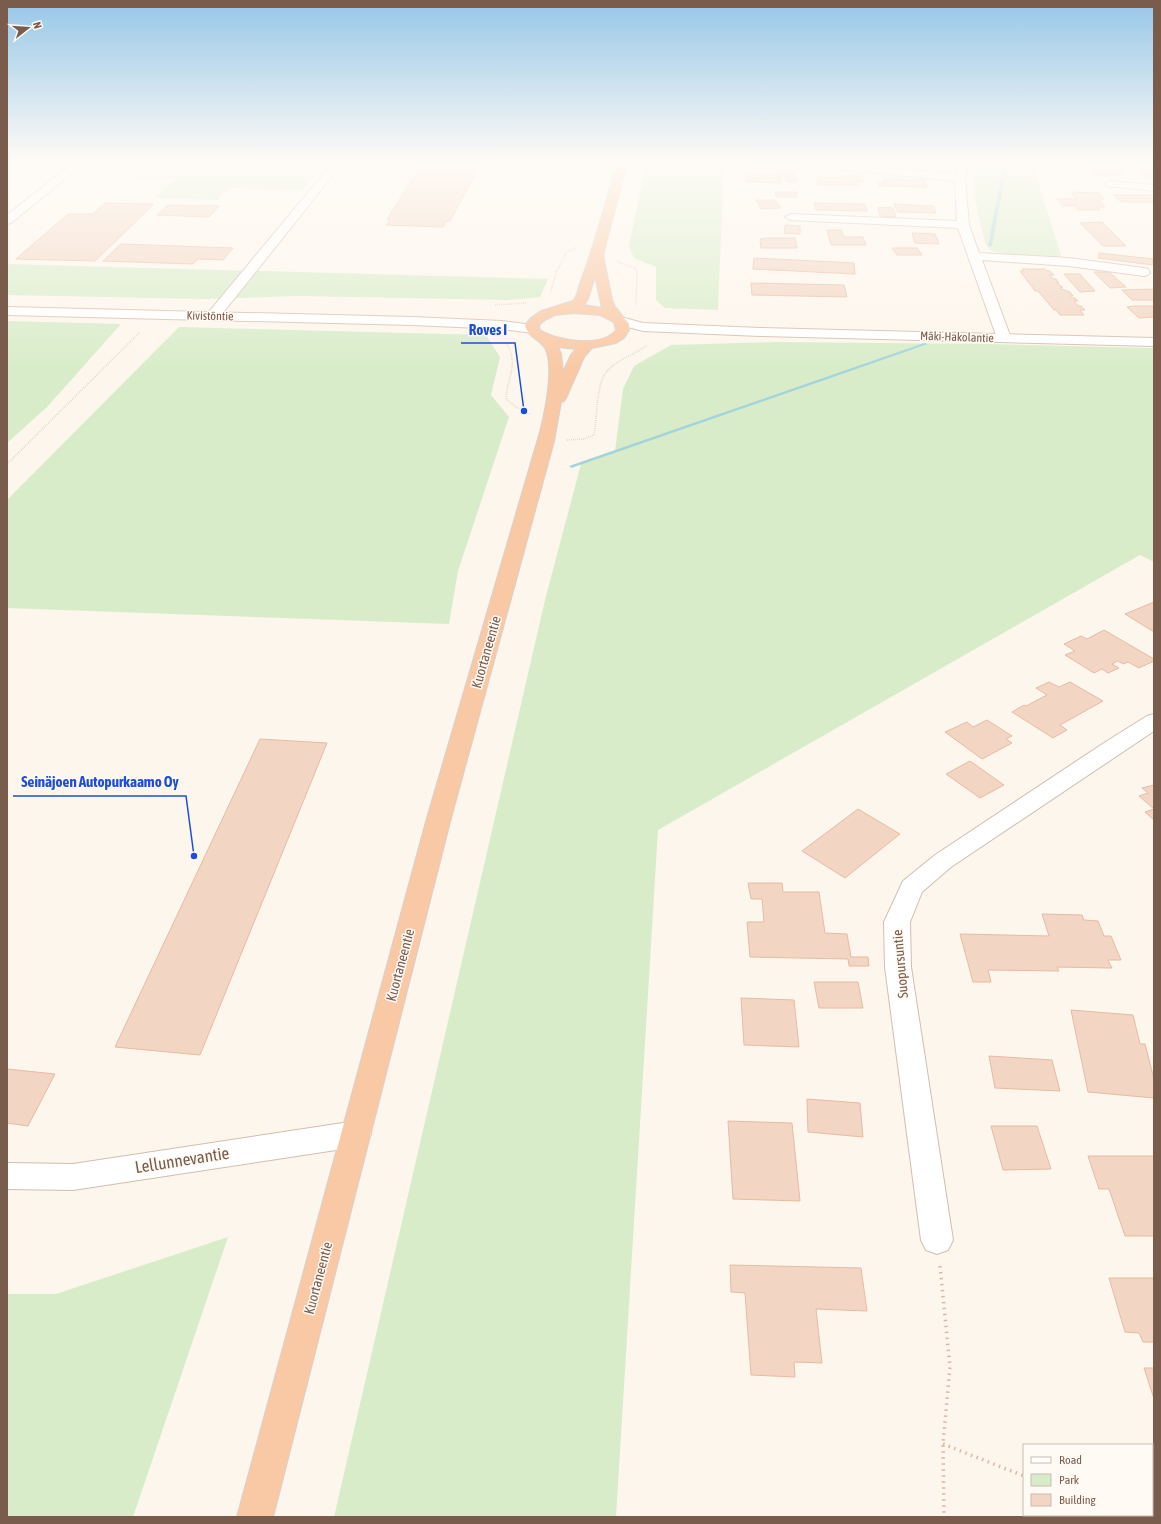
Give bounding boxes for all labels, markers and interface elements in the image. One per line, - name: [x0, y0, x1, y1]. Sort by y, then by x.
- north arrow: [8, 8, 48, 48]
- text: N: [31, 20, 44, 30]
- street label: Kivistöntie: [186, 309, 234, 323]
- callout: Roves I: [461, 316, 515, 343]
- text: Roves I: [469, 321, 507, 338]
- street label: Mäki-Hakolantie: [920, 329, 994, 345]
- street label: Kuortaneentie: [468, 614, 504, 690]
- callout: Seinäjoen Autopurkaamo Oy: [13, 769, 186, 796]
- text: Seinäjoen Autopurkaamo Oy: [21, 773, 180, 790]
- street label: Kuortaneentie: [383, 927, 417, 1003]
- street label: Suopursuntie: [889, 929, 911, 999]
- street label: Lellunnevantie: [133, 1143, 231, 1177]
- street label: Kuortaneentie: [301, 1240, 335, 1316]
- legend: [1023, 1444, 1153, 1516]
- text: Road: [1059, 1453, 1082, 1467]
- text: Park: [1059, 1473, 1080, 1487]
- text: Building: [1059, 1493, 1097, 1507]

